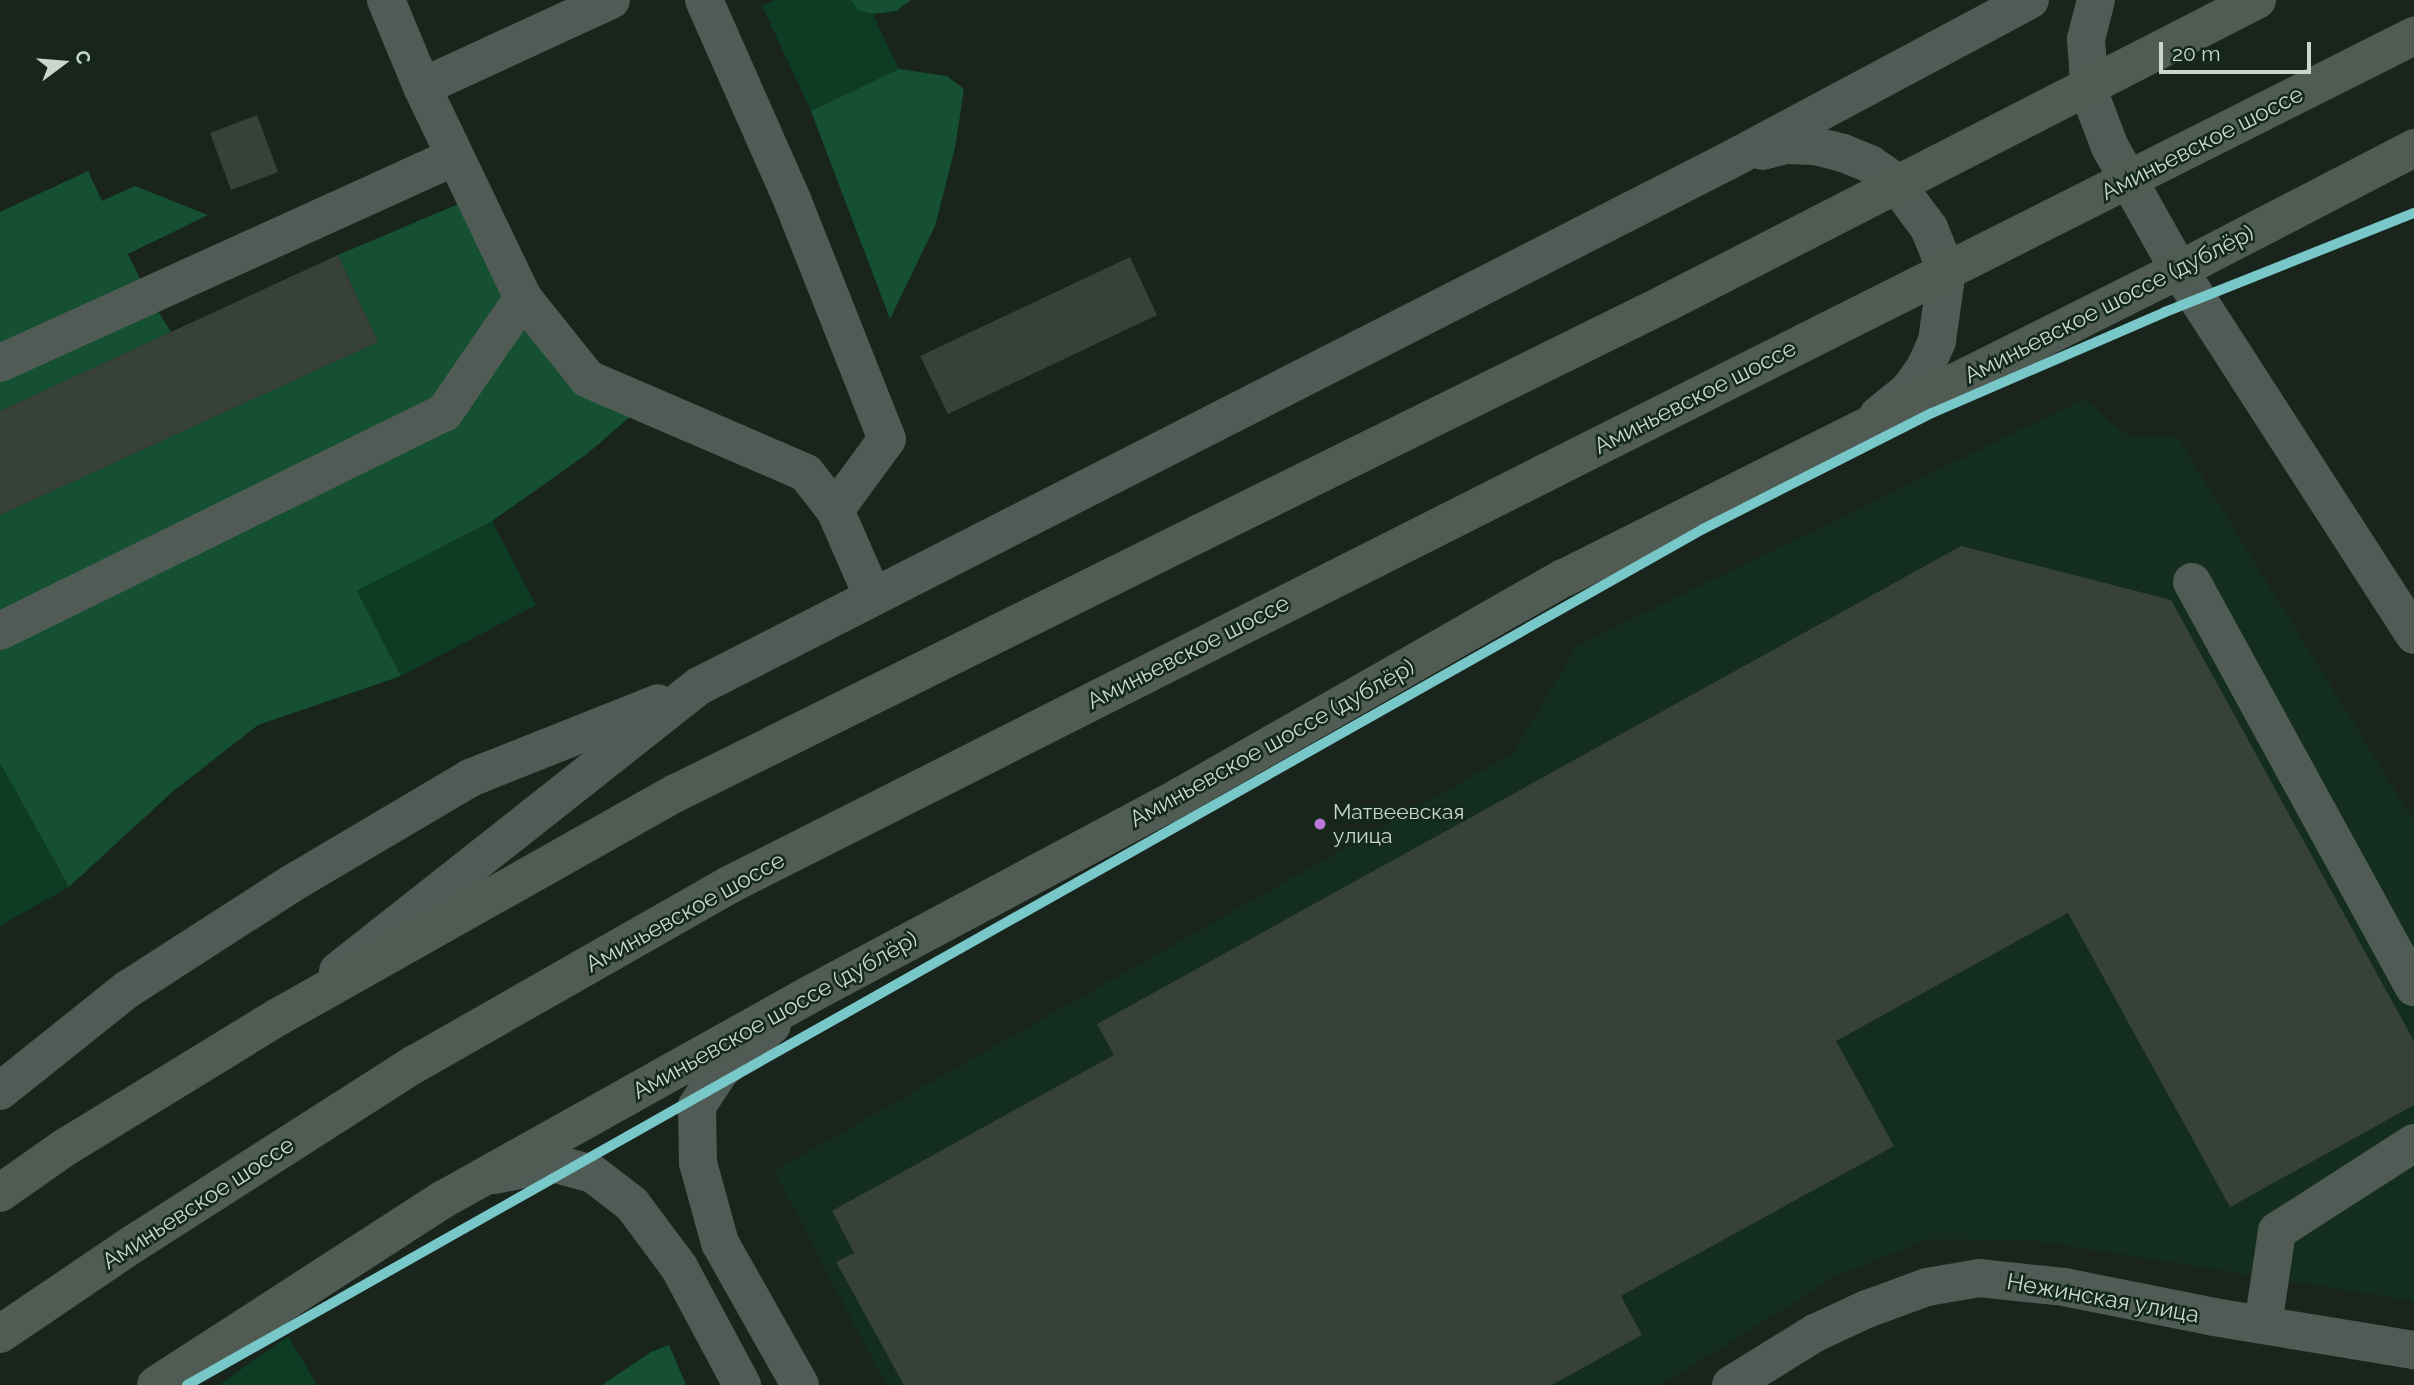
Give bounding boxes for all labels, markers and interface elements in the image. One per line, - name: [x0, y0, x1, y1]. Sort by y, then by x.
- north arrow: [28, 28, 98, 98]
- scale bar: [2162, 28, 2314, 72]
- text: 20 m: [2172, 41, 2220, 66]
- text: С: [71, 48, 96, 67]
- street label: Аминьевское шоссе: [2096, 80, 2308, 206]
- street label: Аминьевское шоссе (дублёр): [1959, 219, 2259, 389]
- street label: Аминьевское шоссе: [1589, 334, 1801, 460]
- street label: Аминьевское шоссе: [1082, 589, 1294, 715]
- street label: Аминьевское шоссе (дублёр): [1125, 653, 1419, 833]
- place label: Матвеевская улица: [1333, 799, 1464, 849]
- marker: Матвеевская улица: [1313, 817, 1327, 831]
- street label: Аминьевское шоссе: [581, 846, 789, 978]
- street label: Аминьевское шоссе (дублёр): [628, 925, 922, 1105]
- street label: Аминьевское шоссе: [97, 1131, 299, 1275]
- street label: Нежинская улица: [2004, 1267, 2202, 1329]

